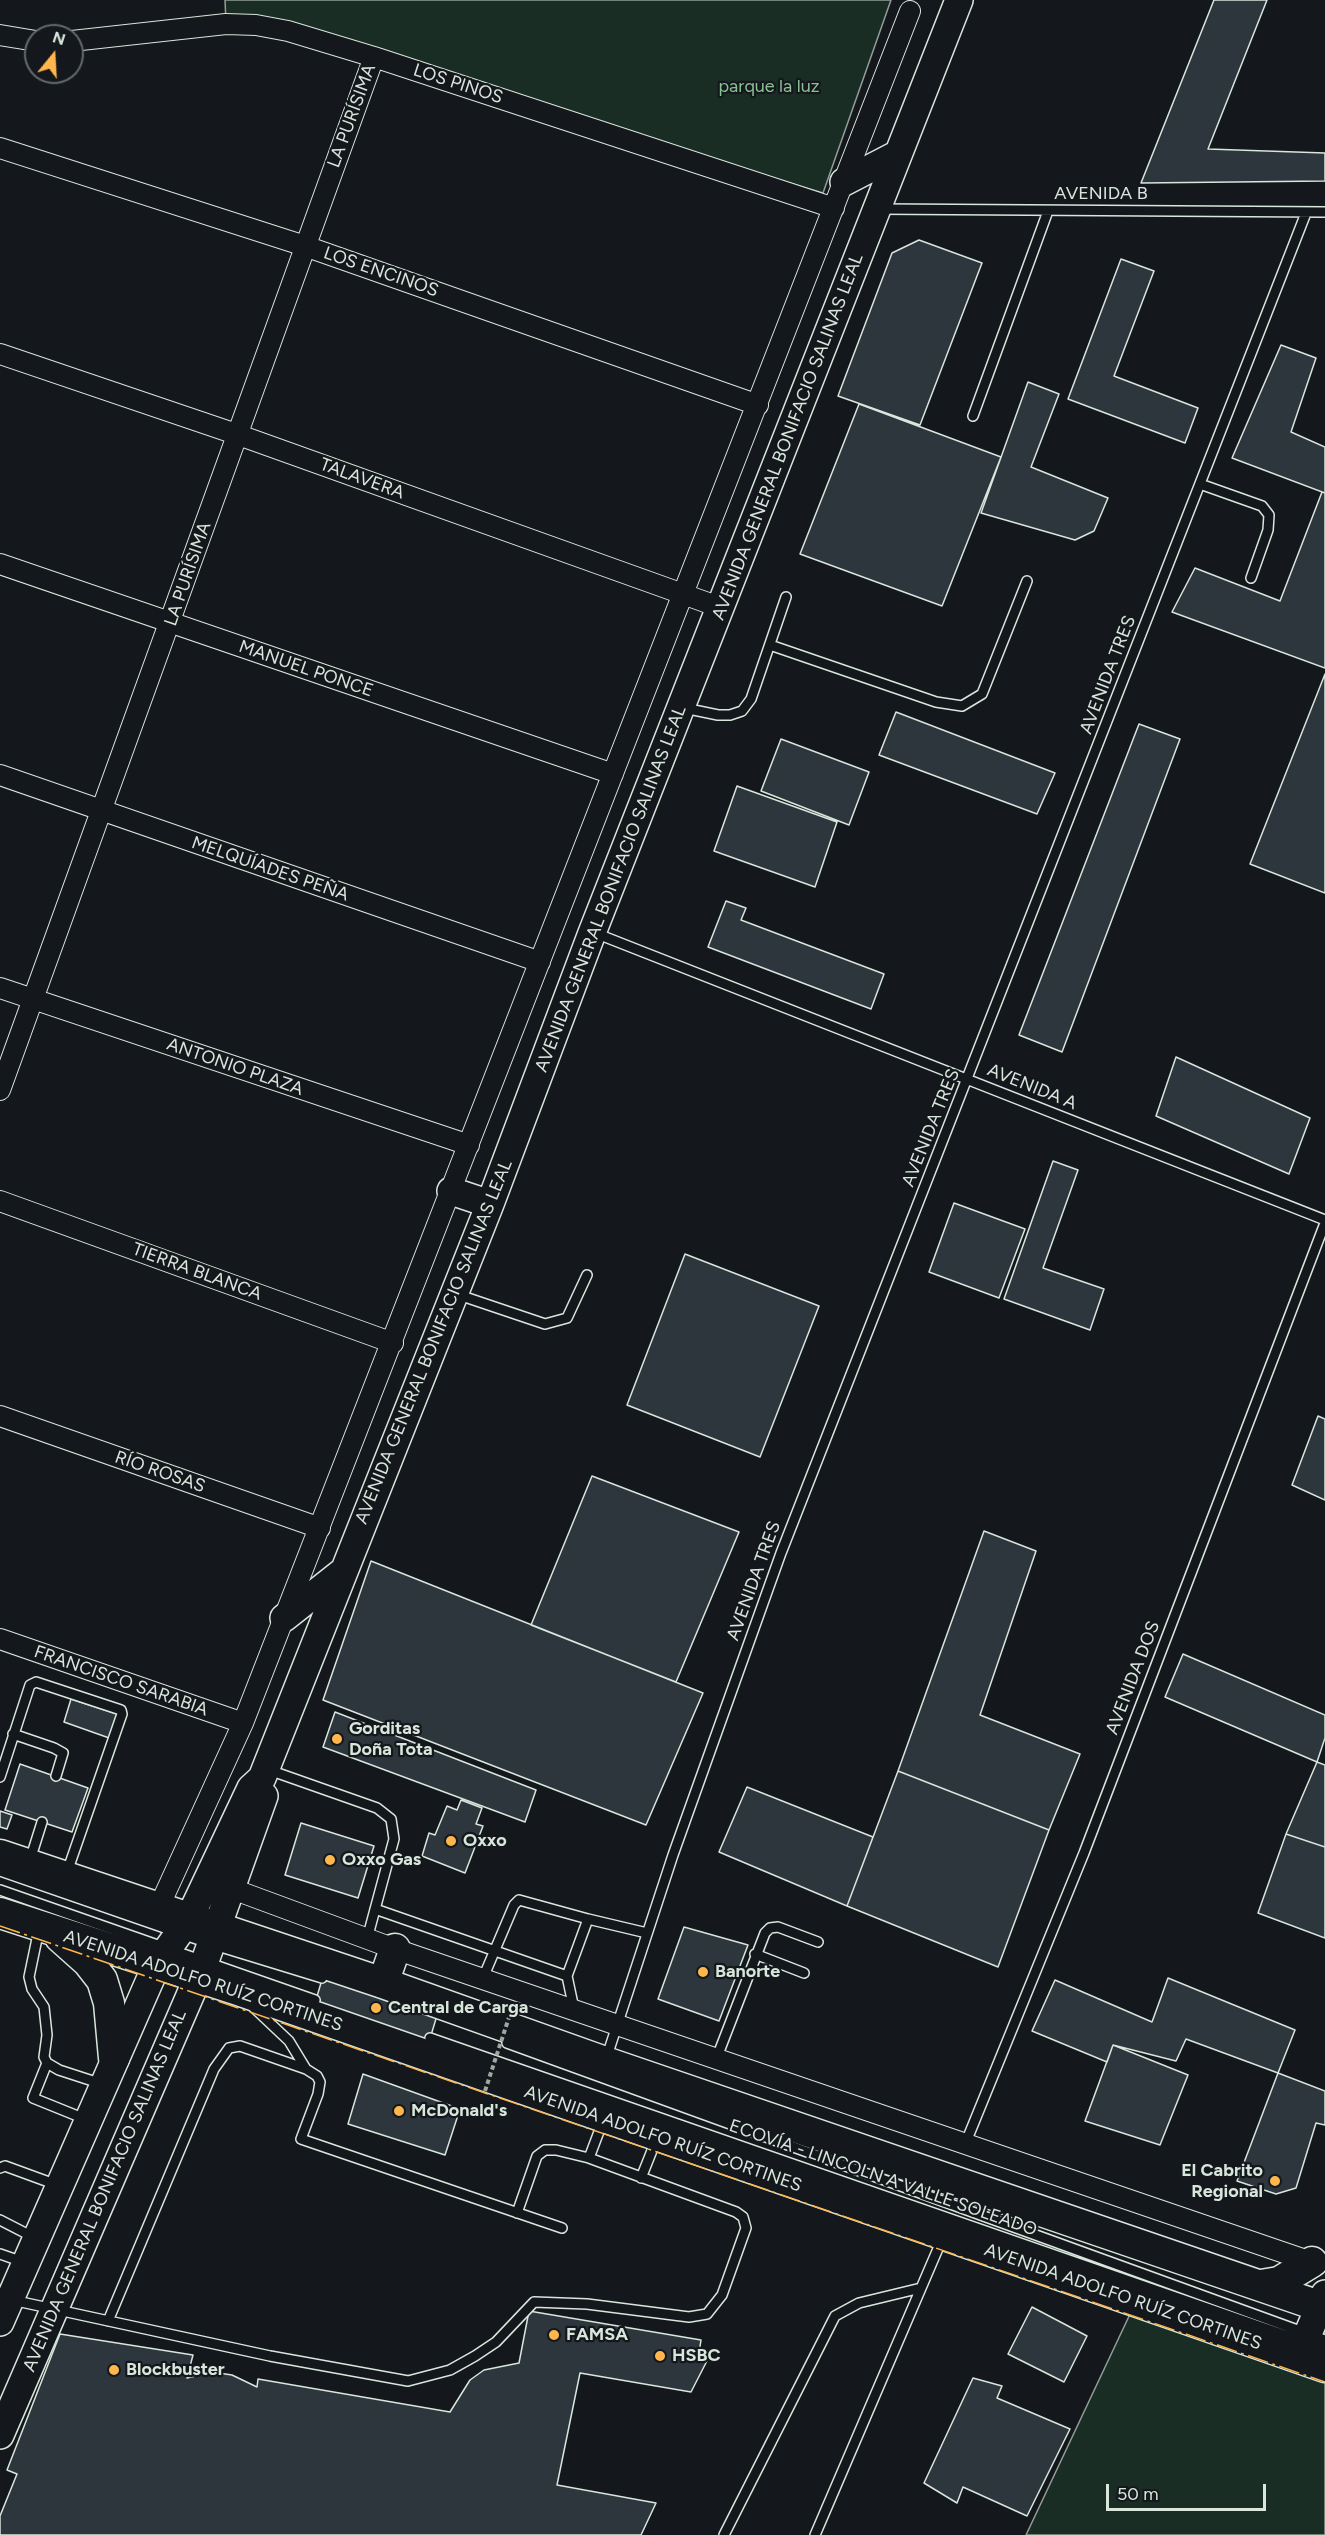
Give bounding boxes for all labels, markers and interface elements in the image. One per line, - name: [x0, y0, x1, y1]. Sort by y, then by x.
- north arrow: [24, 24, 84, 84]
- text: N: [50, 27, 68, 49]
- street label: LOS PINOS: [411, 59, 505, 109]
- street label: LA PURÍSIMA: [323, 61, 381, 171]
- park label: parque la luz: [718, 76, 820, 98]
- street label: AVENIDA B: [1054, 183, 1148, 205]
- street label: LOS ENCINOS: [321, 242, 441, 302]
- street label: AVENIDA GENERAL BONIFACIO SALINAS LEAL: [708, 251, 868, 623]
- street label: TALAVERA: [317, 454, 407, 504]
- street label: LA PURÍSIMA: [160, 519, 216, 629]
- street label: AVENIDA TRES: [1075, 613, 1141, 737]
- street label: MANUEL PONCE: [236, 636, 376, 702]
- street label: AVENIDA GENERAL BONIFACIO SALINAS LEAL: [531, 703, 691, 1075]
- street label: MELQUÍADES PEÑA: [189, 832, 351, 906]
- street label: ANTONIO PLAZA: [164, 1034, 306, 1100]
- street label: AVENIDA A: [984, 1059, 1080, 1115]
- street label: AVENIDA TRES: [898, 1066, 964, 1190]
- street label: AVENIDA GENERAL BONIFACIO SALINAS LEAL: [351, 1157, 517, 1527]
- street label: TIERRA BLANCA: [129, 1239, 265, 1305]
- street label: RÍO ROSAS: [112, 1446, 208, 1498]
- street label: AVENIDA TRES: [722, 1518, 786, 1644]
- street label: AVENIDA DOS: [1101, 1618, 1165, 1738]
- street label: FRANCISCO SARABIA: [31, 1641, 211, 1721]
- place label: Gorditas Doña Tota: [349, 1718, 433, 1760]
- marker: Gorditas Doña Tota: [330, 1732, 344, 1746]
- place label: Oxxo: [463, 1830, 507, 1852]
- marker: Oxxo: [444, 1834, 458, 1848]
- place label: Oxxo Gas: [342, 1849, 421, 1871]
- marker: Oxxo Gas: [323, 1853, 337, 1867]
- street label: AVENIDA ADOLFO RUÍZ CORTINES: [61, 1926, 345, 2036]
- place label: Banorte: [715, 1961, 780, 1983]
- marker: Banorte: [696, 1965, 710, 1979]
- place label: Central de Carga: [388, 1997, 528, 2019]
- marker: Central de Carga: [369, 2001, 383, 2015]
- street label: AVENIDA GENERAL BONIFACIO SALINAS LEAL: [19, 2007, 191, 2375]
- street label: AVENIDA ADOLFO RUÍZ CORTINES: [521, 2081, 805, 2197]
- place label: McDonald's: [411, 2100, 507, 2122]
- marker: McDonald's: [392, 2104, 406, 2118]
- street label: ECOVÍA - LINCOLN A VALLE SOLEADO: [726, 2115, 1040, 2241]
- place label: El Cabrito Regional: [1181, 2160, 1263, 2202]
- marker: El Cabrito Regional: [1268, 2174, 1282, 2188]
- street label: AVENIDA ADOLFO RUÍZ CORTINES: [981, 2239, 1265, 2355]
- place label: FAMSA: [566, 2324, 628, 2346]
- marker: FAMSA: [547, 2328, 561, 2342]
- place label: HSBC: [672, 2345, 720, 2367]
- marker: HSBC: [653, 2349, 667, 2363]
- place label: Blockbuster: [126, 2359, 225, 2381]
- marker: Blockbuster: [107, 2363, 121, 2377]
- scale bar: [1109, 2472, 1270, 2510]
- text: 50 m: [1117, 2483, 1159, 2505]

